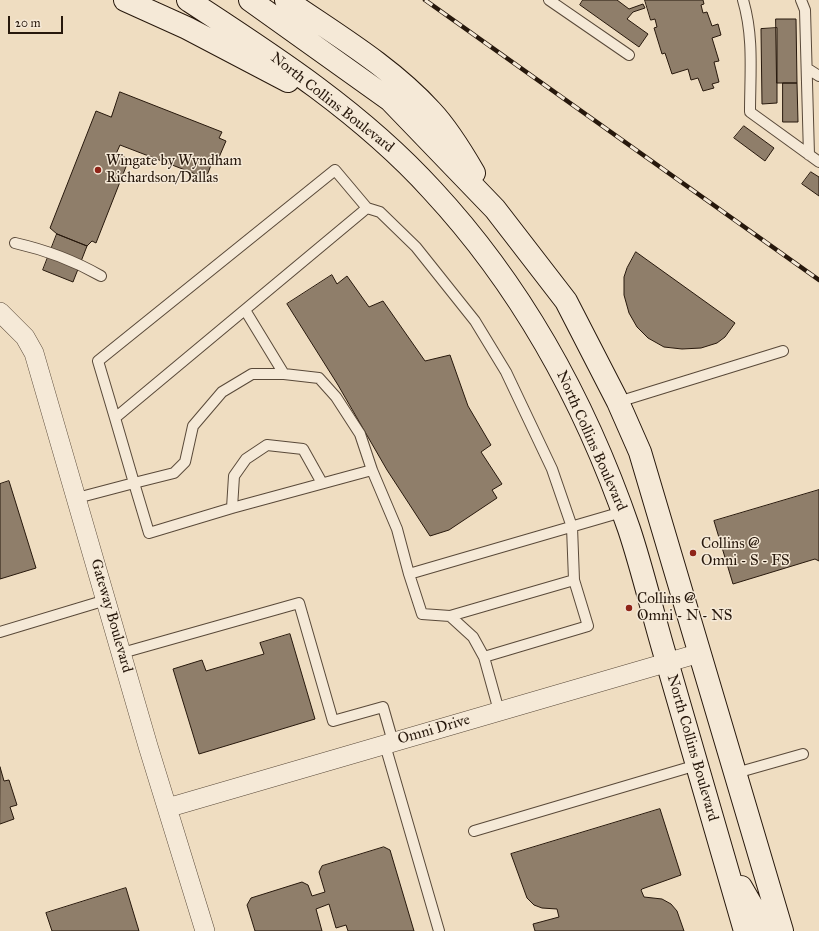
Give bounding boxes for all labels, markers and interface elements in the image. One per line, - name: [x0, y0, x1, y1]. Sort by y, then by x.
- scale bar: [10, 8, 65, 34]
- text: 20 m: [15, 16, 41, 30]
- street label: North Collins Boulevard: [267, 49, 397, 157]
- place label: Wingate by Wyndham Richardson/Dallas: [106, 152, 242, 187]
- marker: Wingate by Wyndham Richardson/Dallas: [93, 165, 103, 175]
- street label: North Collins Boulevard: [552, 368, 630, 514]
- place label: Collins @ Omni - S - FS: [701, 535, 790, 570]
- marker: Collins @ Omni - S - FS: [688, 548, 698, 558]
- street label: Gateway Boulevard: [86, 557, 136, 675]
- place label: Collins @ Omni - N - NS: [637, 590, 732, 625]
- marker: Collins @ Omni - N - NS: [624, 603, 634, 613]
- street label: North Collins Boulevard: [662, 673, 722, 823]
- street label: Omni Drive: [396, 711, 472, 749]

